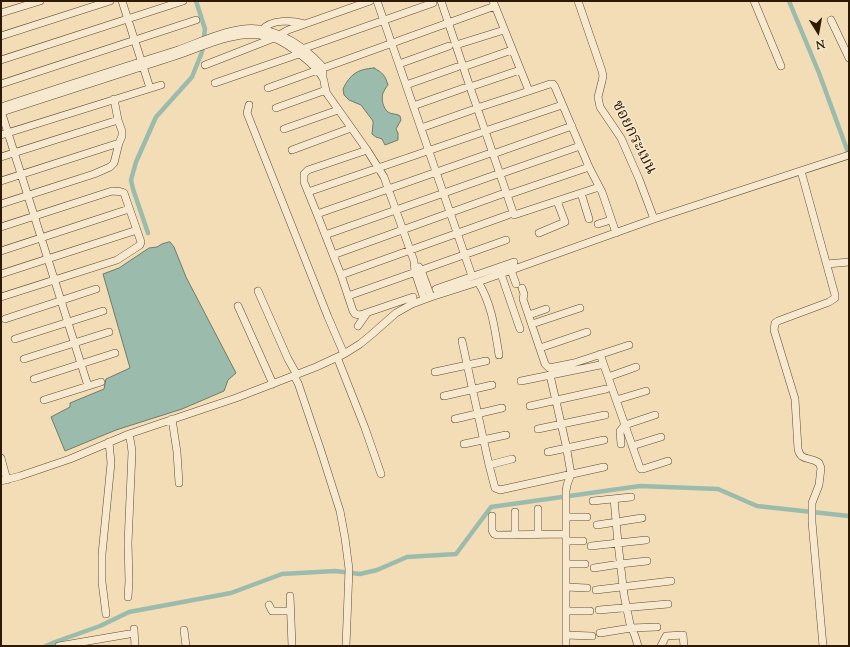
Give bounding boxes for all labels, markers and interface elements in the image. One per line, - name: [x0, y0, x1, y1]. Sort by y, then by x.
- north arrow: [798, 12, 838, 52]
- text: N: [814, 35, 826, 52]
- street label: ซอยกระเบน: [606, 98, 660, 178]

